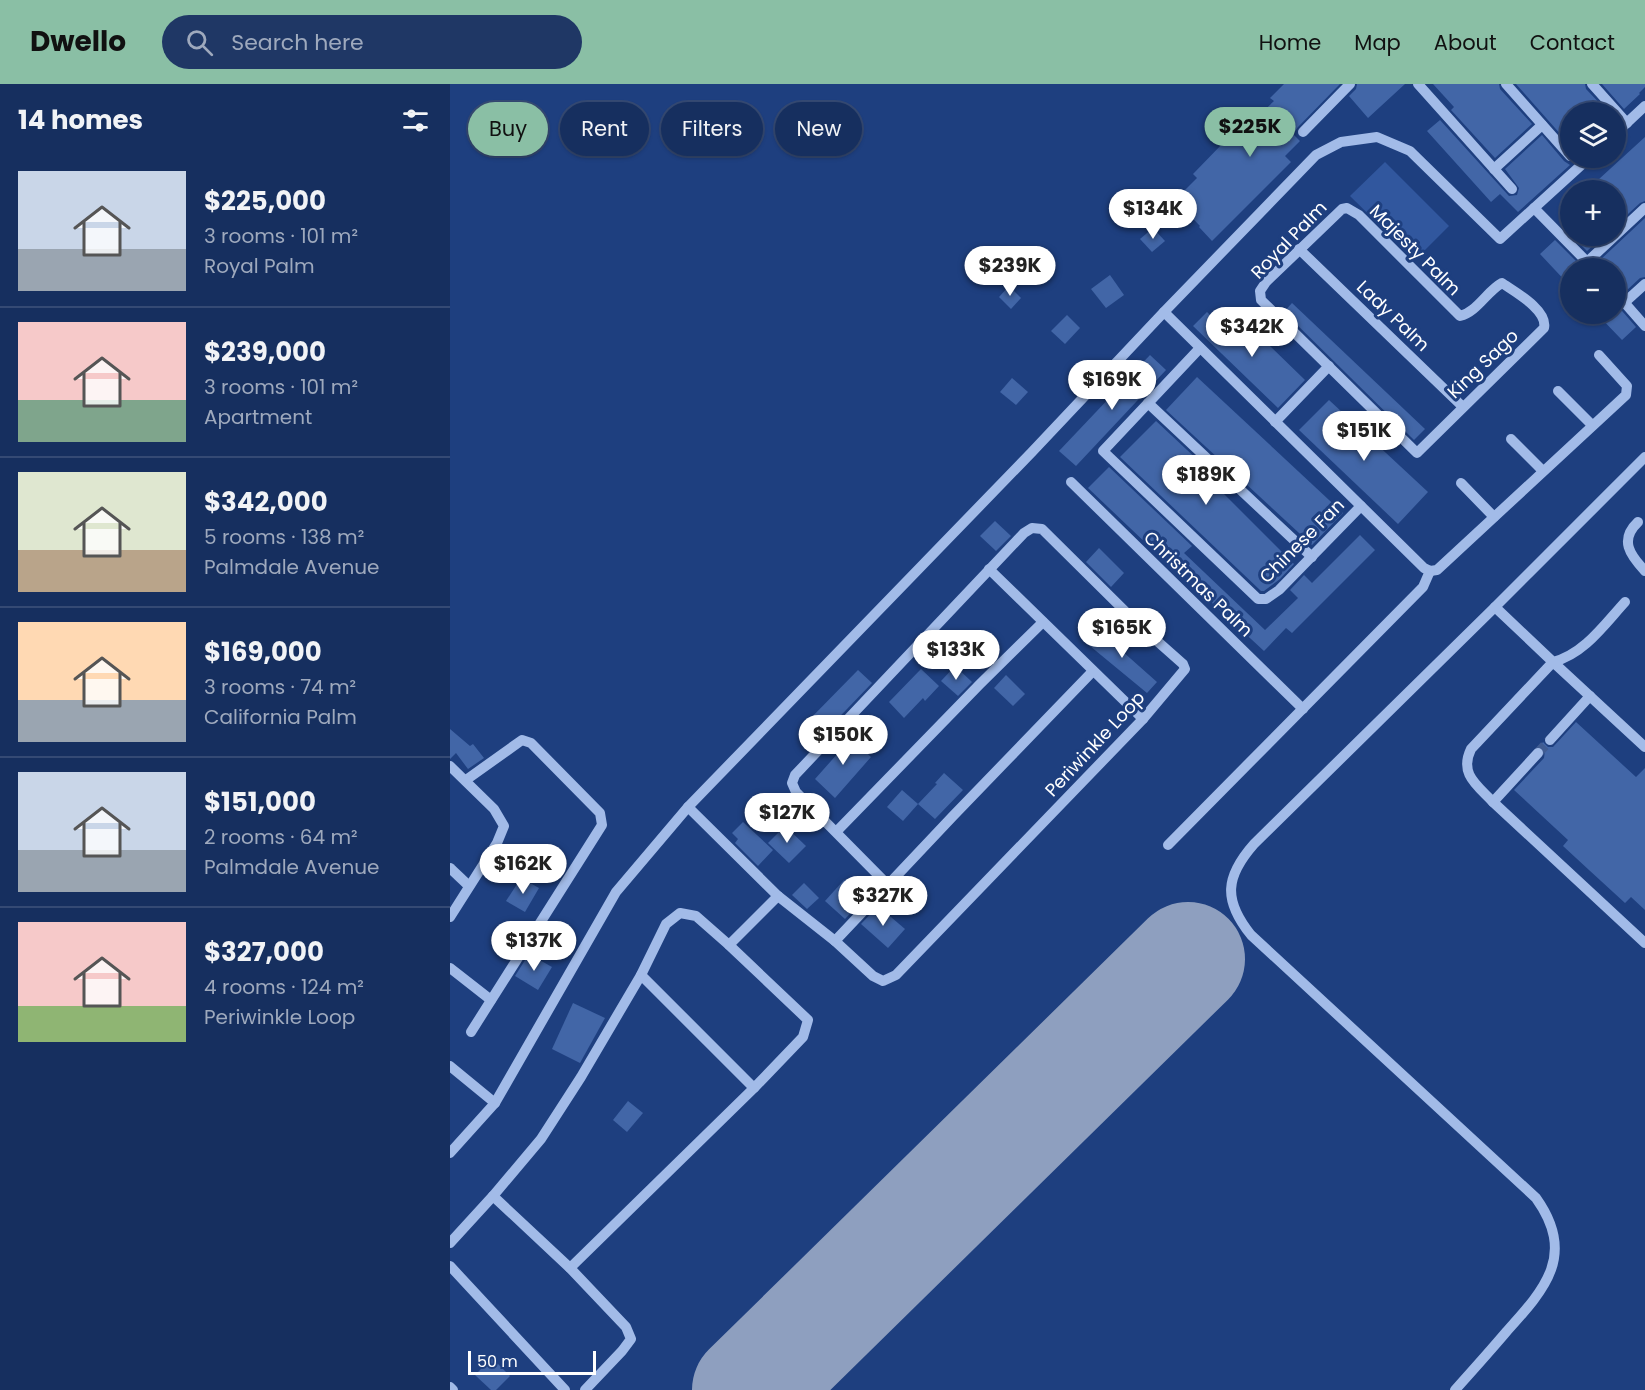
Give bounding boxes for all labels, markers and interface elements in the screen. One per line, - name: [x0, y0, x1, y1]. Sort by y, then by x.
- search box: [162, 15, 582, 69]
- text: Dwello: [30, 22, 126, 61]
- icon: search: [183, 26, 216, 59]
- text: Search here: [231, 27, 364, 58]
- text: Home: [1259, 28, 1321, 57]
- text: Map: [1354, 28, 1401, 57]
- text: About: [1434, 28, 1497, 57]
- text: Contact: [1530, 28, 1615, 57]
- text: 14 homes: [18, 102, 143, 138]
- chip: Buy: [468, 102, 548, 156]
- chip: Rent: [560, 102, 649, 156]
- chip: Filters: [661, 102, 763, 156]
- chip: New: [775, 102, 862, 156]
- map controls: [1560, 102, 1626, 324]
- button: layers: [1560, 102, 1626, 168]
- icon: filters: [399, 104, 432, 137]
- pin: $225K: [1208, 107, 1292, 158]
- text: $225K: [1219, 112, 1281, 140]
- button: +: [1560, 180, 1626, 246]
- text: $225,000: [204, 183, 326, 219]
- pin: $134K: [1111, 189, 1195, 240]
- text: $134K: [1123, 194, 1183, 222]
- icon: home: [66, 195, 138, 267]
- street label: Royal Palm: [1245, 195, 1332, 284]
- street label: Majesty Palm: [1364, 198, 1467, 301]
- text: 3 rooms · 101 m²: [204, 222, 358, 250]
- pin: $239K: [968, 246, 1052, 297]
- text: $239K: [979, 251, 1041, 279]
- text: Royal Palm: [204, 252, 315, 280]
- button: −: [1560, 258, 1626, 324]
- street label: Lady Palm: [1351, 274, 1435, 357]
- pin: $342K: [1210, 307, 1294, 358]
- text: $342K: [1220, 312, 1284, 340]
- street label: King Sago: [1442, 323, 1524, 404]
- text: $239,000: [204, 334, 326, 370]
- icon: home: [66, 346, 138, 418]
- pin: $169K: [1070, 360, 1154, 411]
- text: $169K: [1082, 365, 1142, 393]
- text: 3 rooms · 101 m²: [204, 373, 358, 401]
- text: Apartment: [204, 403, 312, 431]
- pin: $151K: [1322, 411, 1406, 462]
- text: $151K: [1336, 416, 1392, 444]
- pin: $189K: [1164, 455, 1248, 506]
- text: $189K: [1176, 460, 1236, 488]
- text: $342,000: [204, 484, 328, 520]
- street label: Chinese Fan: [1254, 493, 1350, 589]
- icon: home: [66, 496, 138, 568]
- text: 5 rooms · 138 m²: [204, 523, 364, 551]
- street label: Christmas Palm: [1138, 525, 1258, 642]
- text: Palmdale Avenue: [204, 553, 379, 581]
- pin: $165K: [1080, 608, 1164, 659]
- text: $165K: [1092, 613, 1152, 641]
- pin: $133K: [914, 630, 998, 681]
- text: $169,000: [204, 634, 322, 670]
- text: $133K: [927, 635, 985, 663]
- icon: home: [66, 646, 138, 718]
- text: 3 rooms · 74 m²: [204, 673, 356, 701]
- street label: Periwinkle Loop: [1039, 685, 1150, 802]
- text: California Palm: [204, 703, 357, 731]
- pin: $150K: [801, 715, 885, 766]
- text: $150K: [813, 720, 873, 748]
- text: $151,000: [204, 784, 316, 820]
- pin: $127K: [745, 793, 829, 844]
- icon: home: [66, 796, 138, 868]
- text: $127K: [759, 798, 815, 826]
- text: 2 rooms · 64 m²: [204, 823, 358, 851]
- pin: $162K: [481, 844, 565, 895]
- text: $162K: [494, 849, 552, 877]
- text: Palmdale Avenue: [204, 853, 379, 881]
- pin: $327K: [841, 876, 925, 927]
- text: $327K: [852, 881, 914, 909]
- pin: $137K: [492, 921, 576, 972]
- text: $137K: [505, 926, 563, 954]
- text: $327,000: [204, 934, 324, 970]
- icon: home: [66, 946, 138, 1018]
- text: 4 rooms · 124 m²: [204, 973, 364, 1001]
- text: Periwinkle Loop: [204, 1003, 355, 1031]
- scale bar: [468, 1348, 596, 1376]
- text: 50 m: [477, 1350, 518, 1373]

